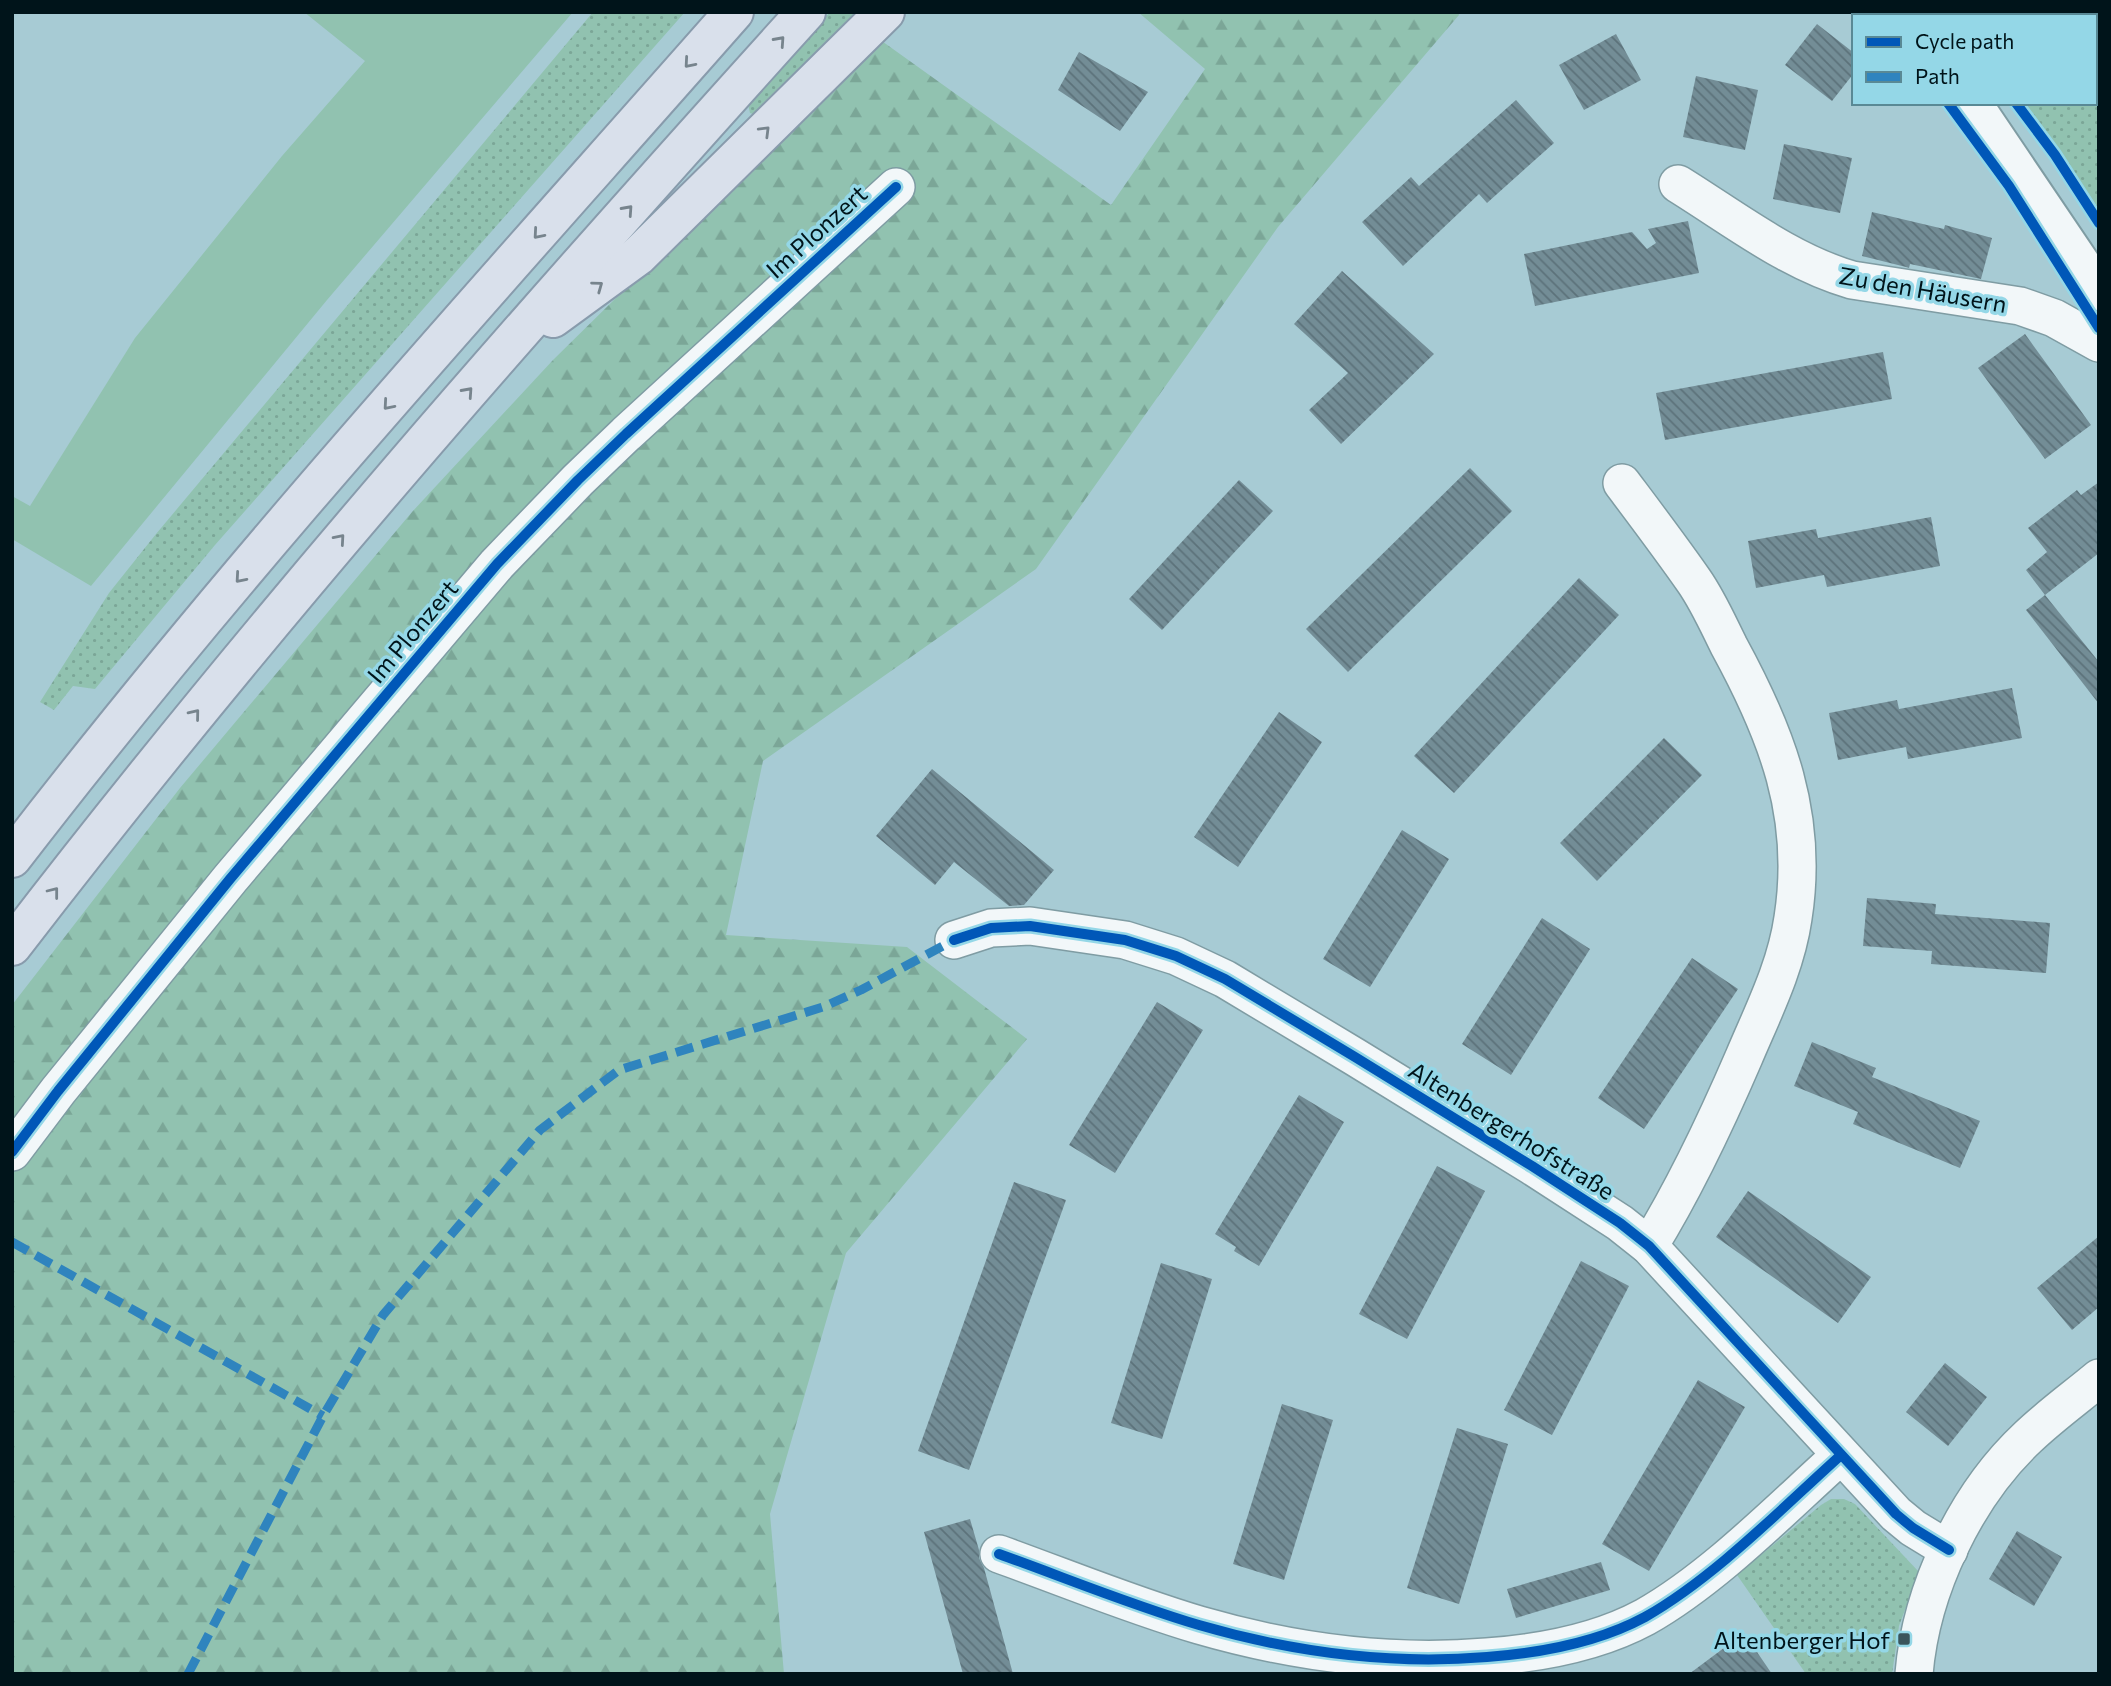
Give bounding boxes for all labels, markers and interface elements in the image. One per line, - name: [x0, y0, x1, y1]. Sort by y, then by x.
- legend: [1852, 14, 2097, 105]
- text: Cycle path: [1915, 28, 2014, 53]
- one-way arrow: [772, 36, 784, 49]
- one-way arrow: [684, 55, 697, 68]
- text: Path: [1915, 63, 1960, 88]
- one-way arrow: [756, 126, 769, 139]
- street label: Im Plonzert: [760, 178, 872, 284]
- one-way arrow: [620, 205, 633, 218]
- one-way arrow: [534, 226, 546, 239]
- street label: Zu den Häusern: [1837, 260, 2009, 318]
- one-way arrow: [590, 281, 603, 294]
- one-way arrow: [460, 387, 473, 400]
- one-way arrow: [384, 397, 396, 410]
- one-way arrow: [332, 534, 344, 547]
- one-way arrow: [236, 569, 248, 582]
- street label: Im Plonzert: [361, 574, 464, 688]
- one-way arrow: [187, 709, 199, 722]
- one-way arrow: [45, 887, 58, 900]
- street label: Altenbergerhofstraße: [1404, 1055, 1620, 1205]
- place label: Altenberger Hof: [1714, 1625, 1891, 1654]
- marker: Altenberger Hof: [1896, 1631, 1912, 1647]

